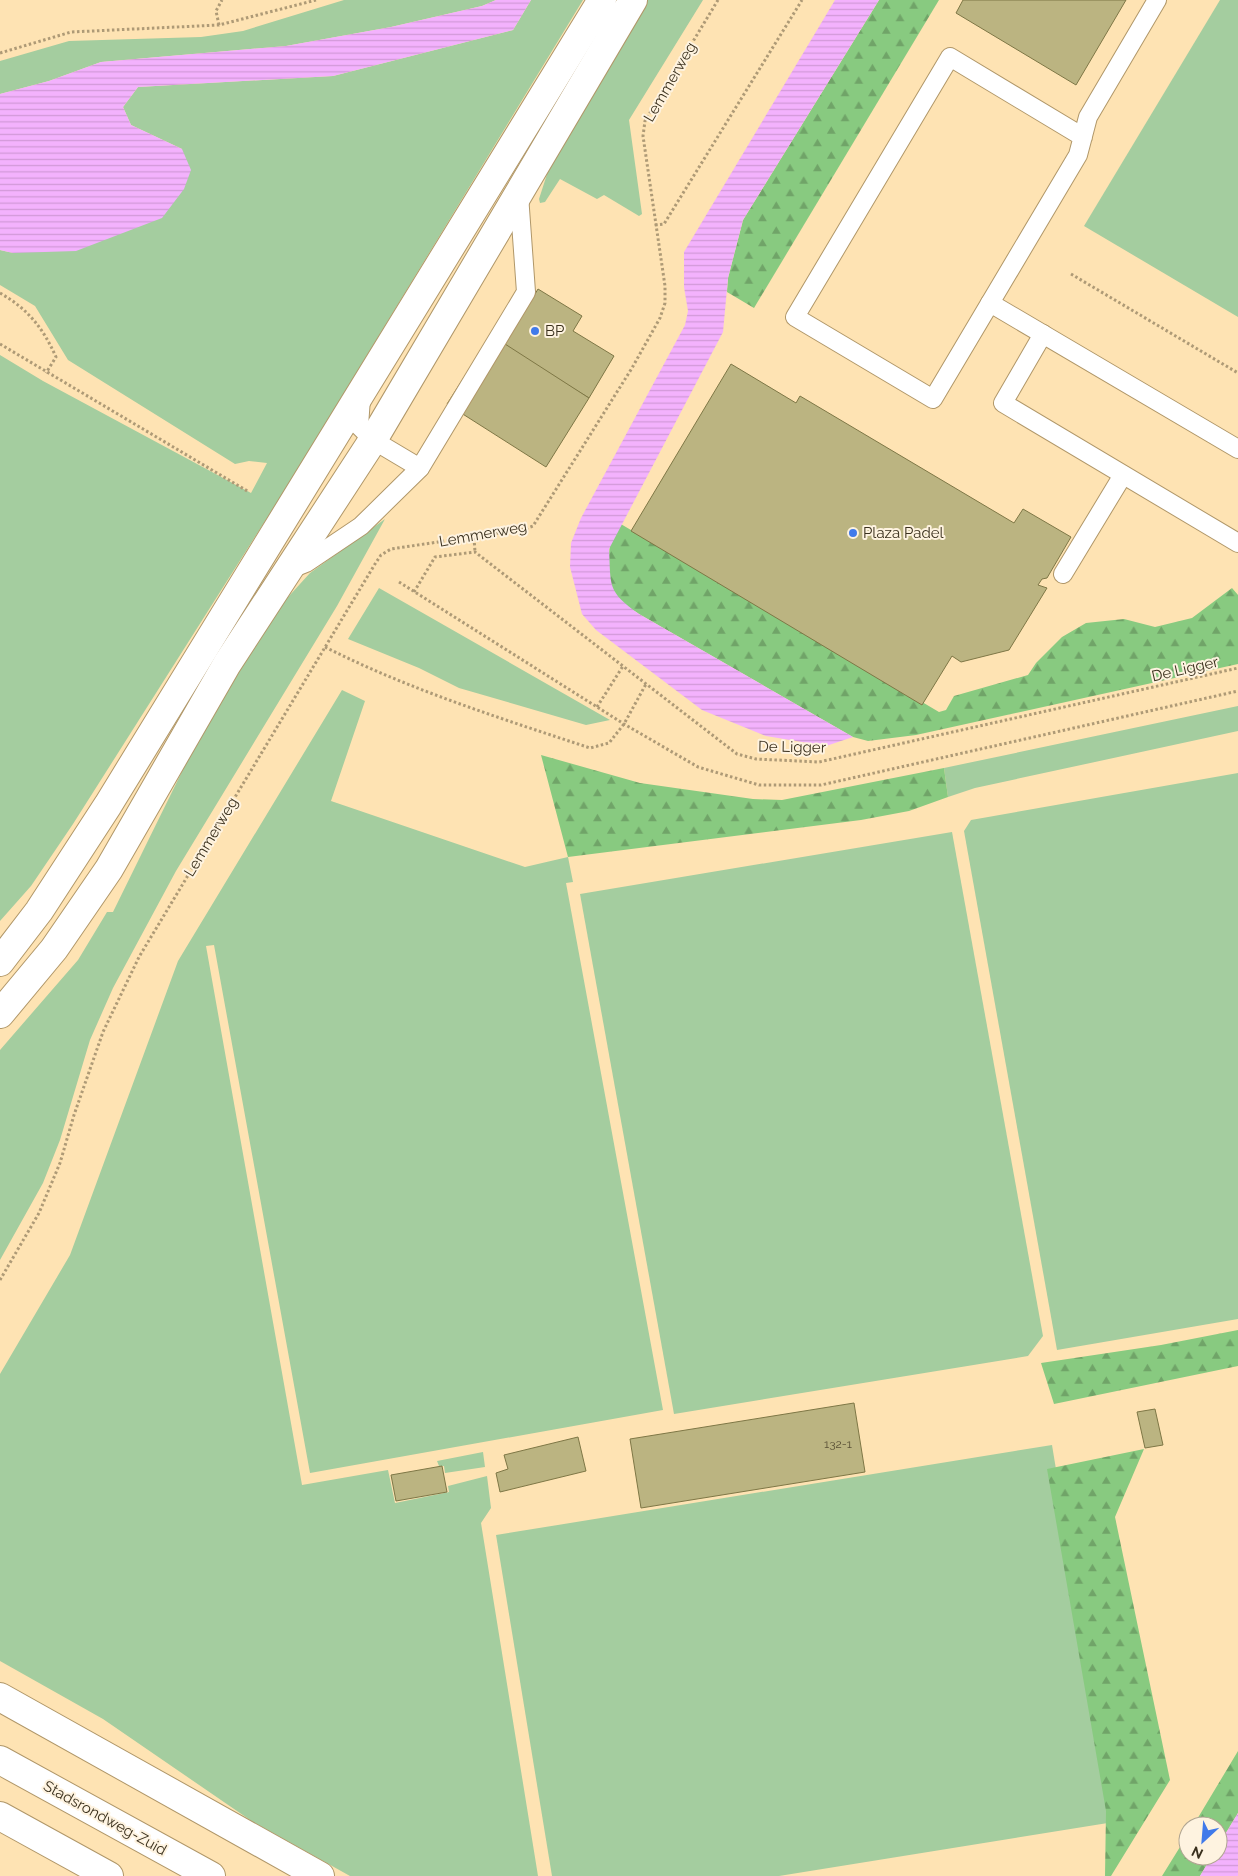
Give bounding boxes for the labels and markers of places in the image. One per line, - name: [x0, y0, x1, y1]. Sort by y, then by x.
- place label: BP: [545, 322, 564, 340]
- marker: BP: [529, 325, 541, 337]
- place label: Plaza Padel: [863, 524, 945, 542]
- marker: Plaza Padel: [847, 527, 859, 539]

